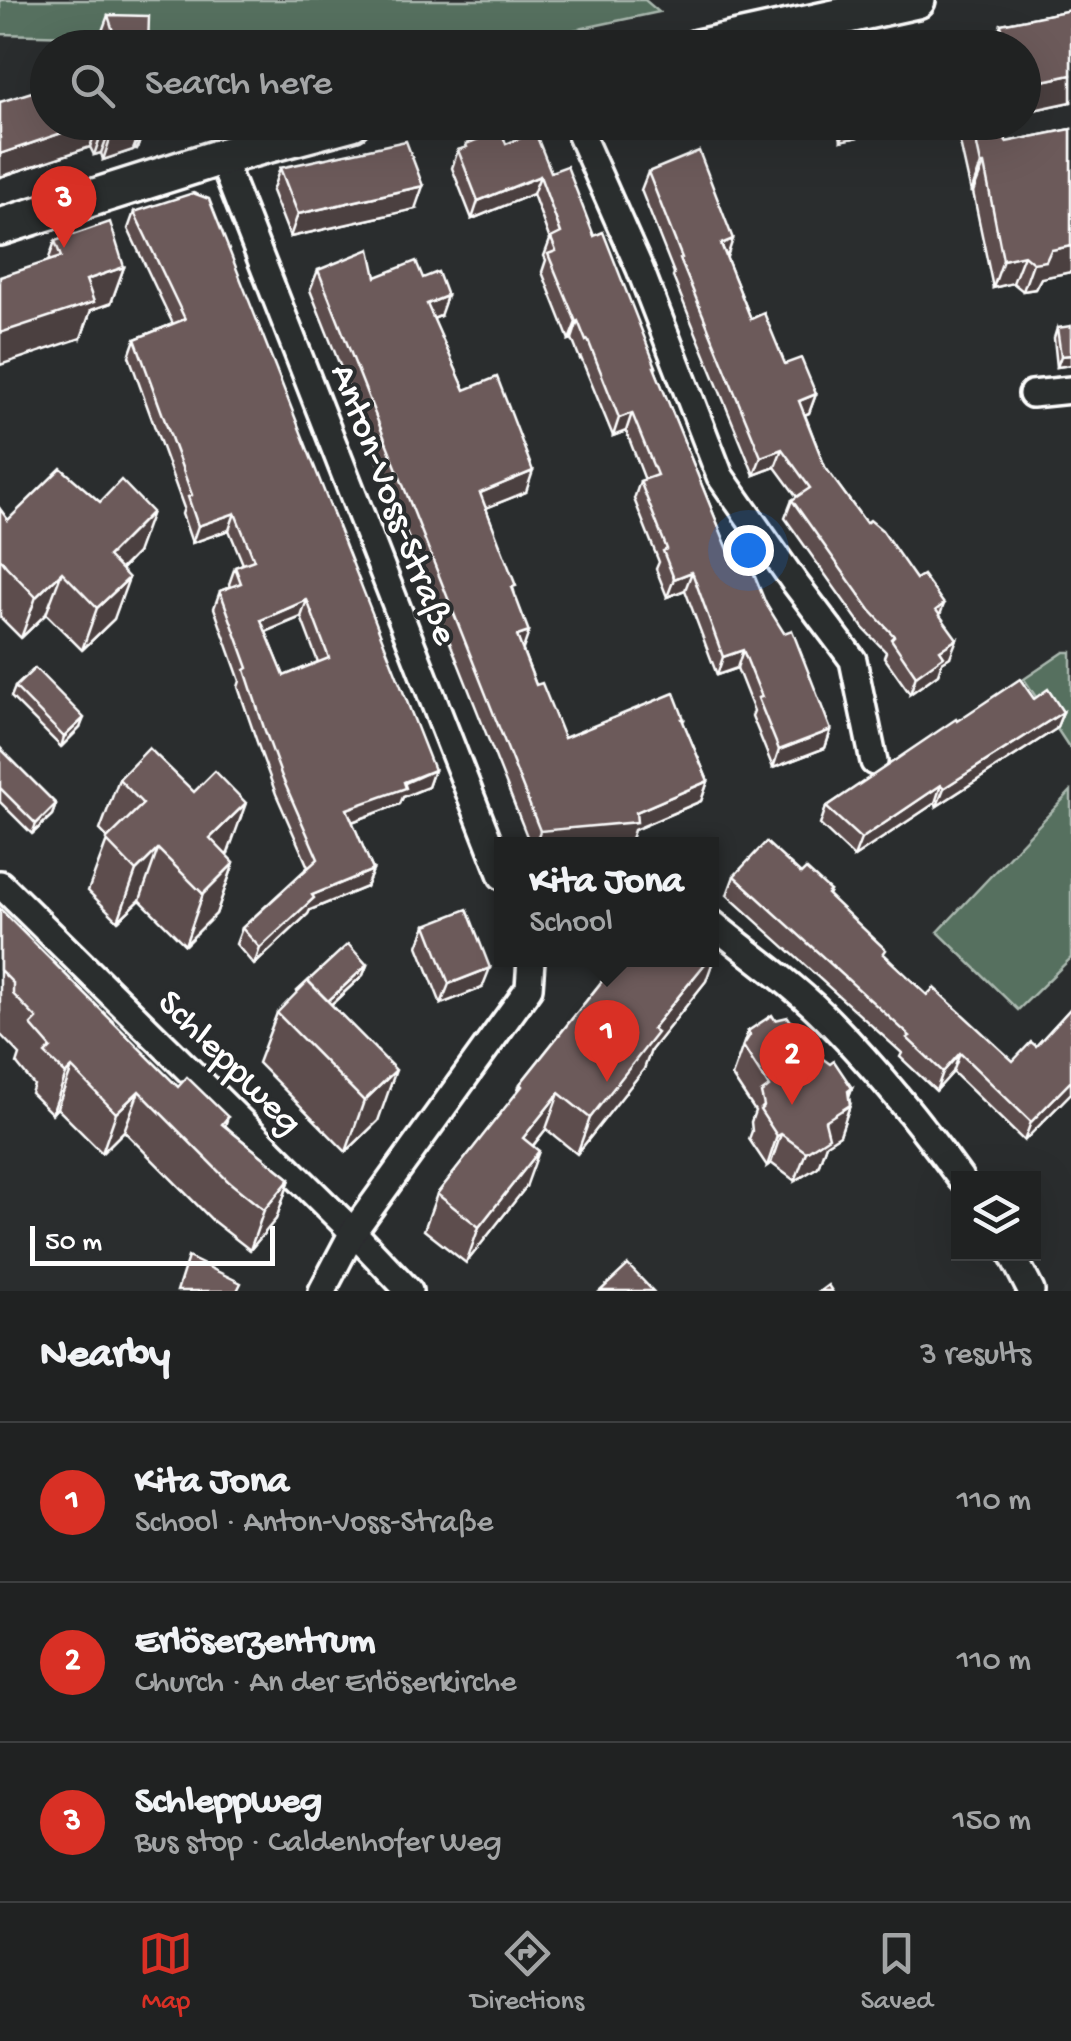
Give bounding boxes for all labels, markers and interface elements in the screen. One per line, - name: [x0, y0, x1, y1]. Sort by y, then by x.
- search box: [30, 30, 1041, 140]
- icon: search: [65, 58, 120, 113]
- text: Search here: [145, 63, 332, 107]
- pin: 3: [32, 166, 96, 248]
- street label: Anton-Voss-Straße: [318, 359, 465, 652]
- your location: [723, 525, 774, 576]
- popup: [494, 837, 719, 967]
- text: Kita Jona: [530, 861, 683, 905]
- text: School: [530, 905, 613, 943]
- street label: Schleppweg: [146, 983, 309, 1146]
- pin: 1: [574, 1000, 640, 1082]
- pin: 2: [760, 1022, 824, 1105]
- map controls: [951, 1171, 1041, 1261]
- button: layers: [951, 1171, 1041, 1261]
- scale bar: [30, 1221, 275, 1266]
- text: 50 m: [45, 1227, 102, 1260]
- text: Nearby: [40, 1332, 170, 1381]
- text: 3 results: [920, 1337, 1031, 1375]
- text: Kita Jona: [135, 1461, 289, 1505]
- text: 1: [66, 1483, 79, 1521]
- text: 110 m: [957, 1483, 1031, 1521]
- text: School · Anton-Voss-Straße: [135, 1505, 493, 1543]
- text: Erlöserzentrum: [135, 1621, 375, 1665]
- text: 2: [65, 1643, 80, 1681]
- text: 110 m: [957, 1643, 1031, 1681]
- text: Church · An der Erlöserkirche: [135, 1665, 517, 1703]
- text: Schleppweg: [135, 1781, 322, 1825]
- text: 3: [64, 1803, 81, 1841]
- text: 150 m: [953, 1803, 1031, 1841]
- text: Bus stop · Caldenhofer Weg: [135, 1825, 502, 1863]
- tab: Map: [138, 1926, 193, 2019]
- tab: Directions: [470, 1926, 584, 2019]
- tab: Saved: [861, 1926, 933, 2019]

